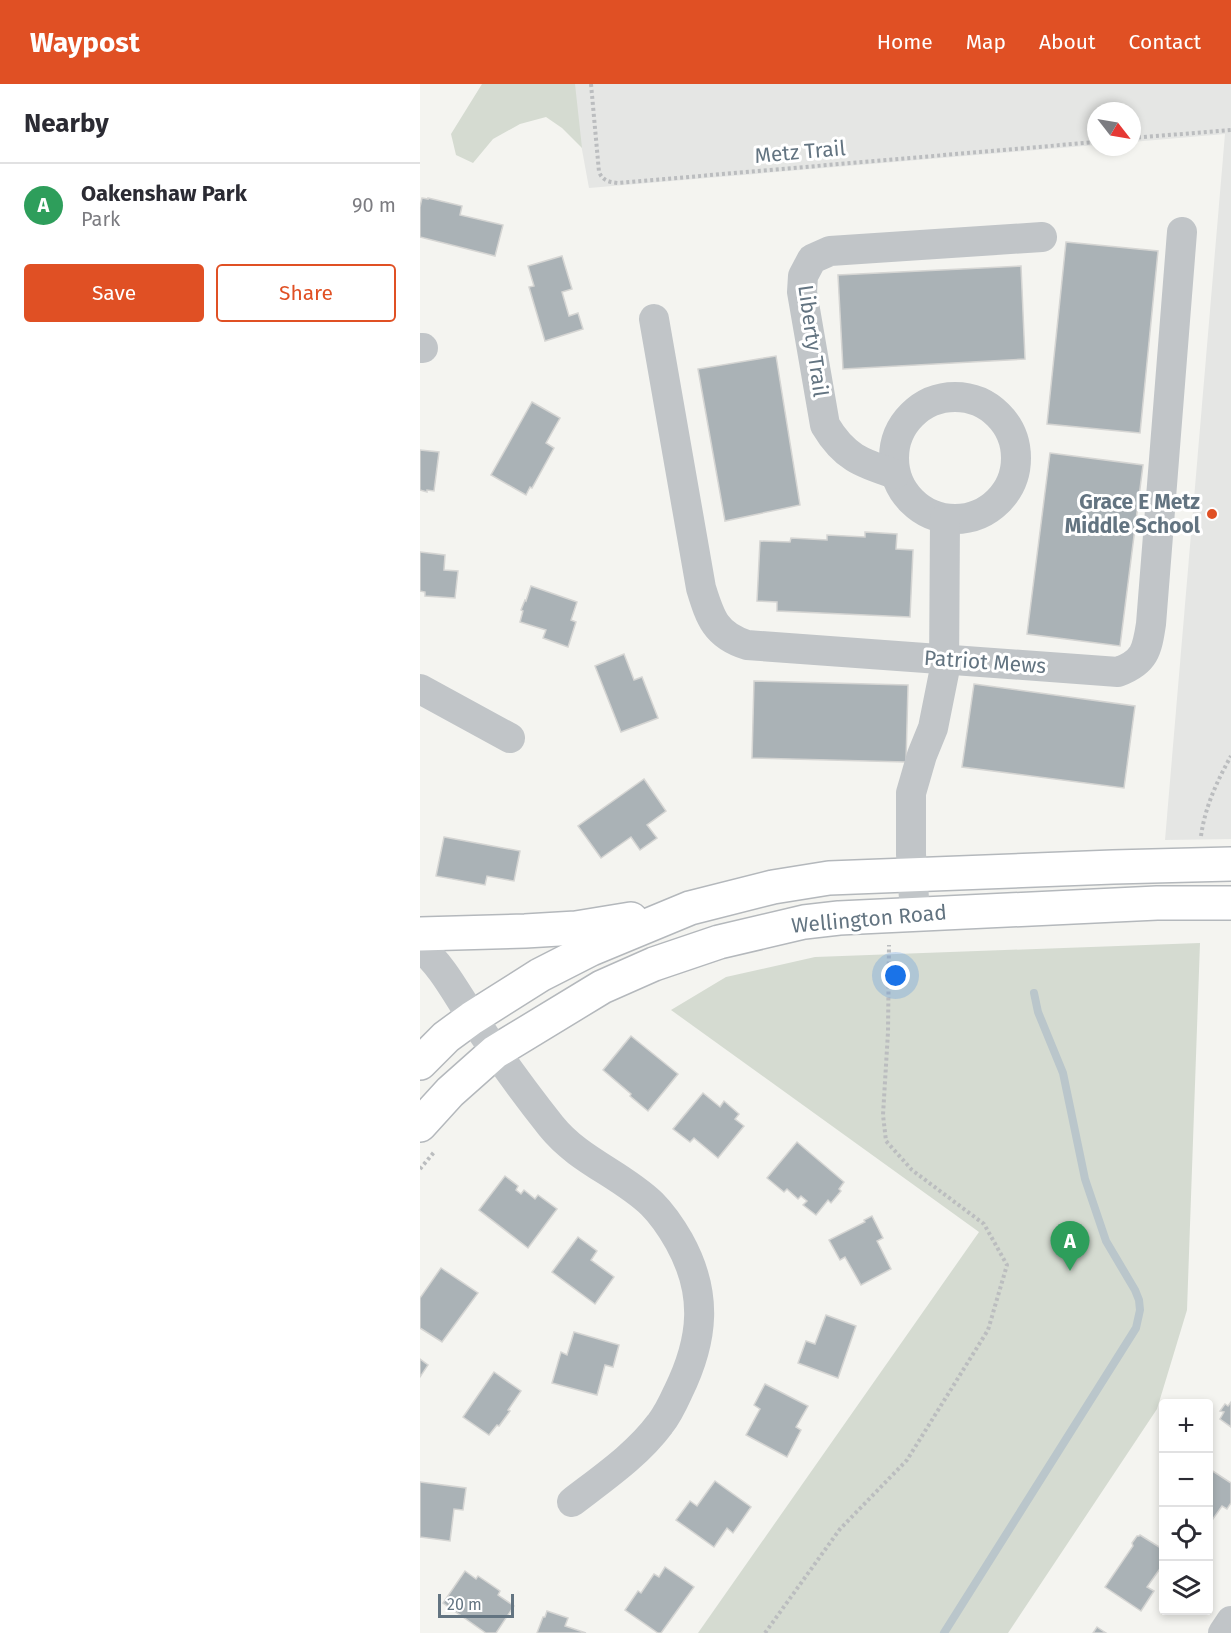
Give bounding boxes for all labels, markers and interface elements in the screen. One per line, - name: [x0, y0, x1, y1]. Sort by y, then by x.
- text: Waypost: [30, 26, 140, 59]
- text: Home: [877, 29, 933, 55]
- text: Map: [966, 29, 1006, 55]
- text: About: [1039, 29, 1096, 55]
- text: Contact: [1129, 29, 1201, 55]
- north arrow: [1087, 102, 1141, 156]
- text: Nearby: [24, 108, 109, 139]
- street label: Metz Trail: [753, 135, 847, 169]
- text: Oakenshaw Park: [81, 180, 247, 207]
- text: A: [38, 193, 49, 217]
- text: 90 m: [352, 193, 396, 217]
- text: Park: [81, 207, 120, 231]
- button: Save: [24, 264, 204, 322]
- button: Share: [216, 264, 396, 322]
- street label: Liberty Trail: [792, 283, 834, 399]
- place label: Grace E Metz Middle School: [1065, 489, 1201, 539]
- marker: Grace E Metz Middle School: [1205, 507, 1219, 521]
- street label: Patriot Mews: [923, 645, 1047, 679]
- street label: Wellington Road: [790, 899, 948, 939]
- your location: [881, 961, 910, 990]
- pin: A: [1050, 1222, 1090, 1271]
- map controls: [1159, 1399, 1213, 1615]
- button: +: [1159, 1399, 1213, 1453]
- button: −: [1159, 1453, 1213, 1507]
- button: locate: [1159, 1507, 1213, 1561]
- button: layers: [1159, 1561, 1213, 1615]
- scale bar: [438, 1591, 514, 1618]
- text: 20 m: [447, 1595, 482, 1614]

